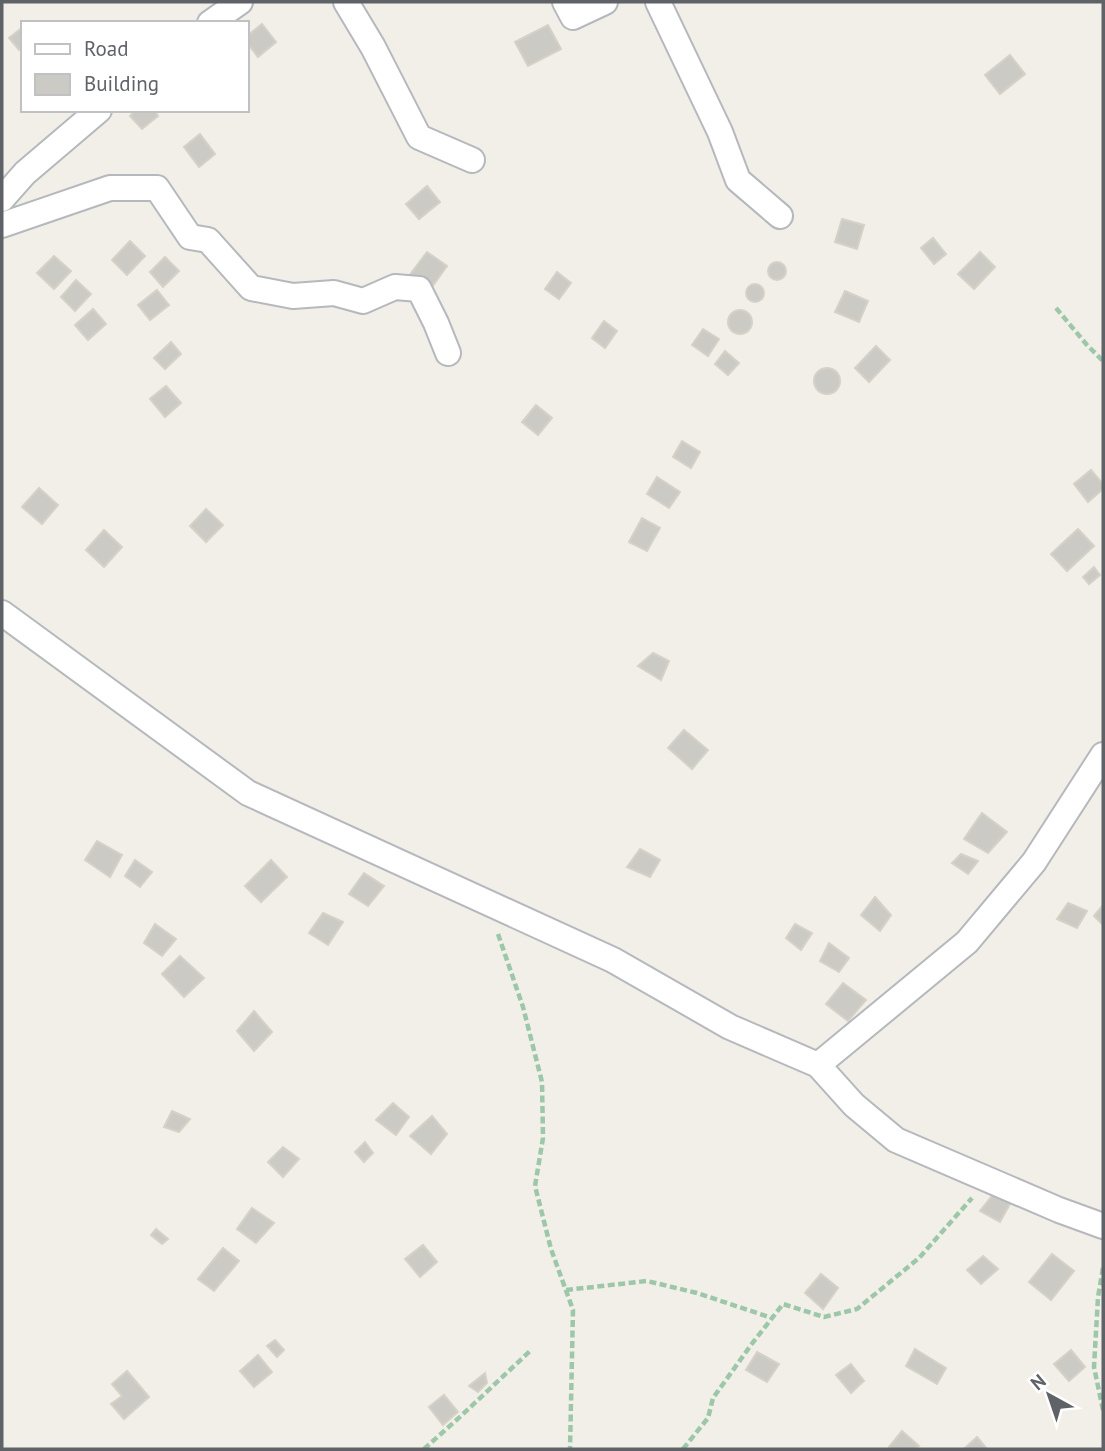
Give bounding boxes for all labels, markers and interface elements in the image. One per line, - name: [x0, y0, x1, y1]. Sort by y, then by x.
- legend: [21, 21, 248, 112]
- text: Road: [84, 35, 128, 62]
- text: Building: [84, 70, 159, 97]
- north arrow: [1014, 1360, 1084, 1430]
- text: N: [1026, 1369, 1051, 1395]

